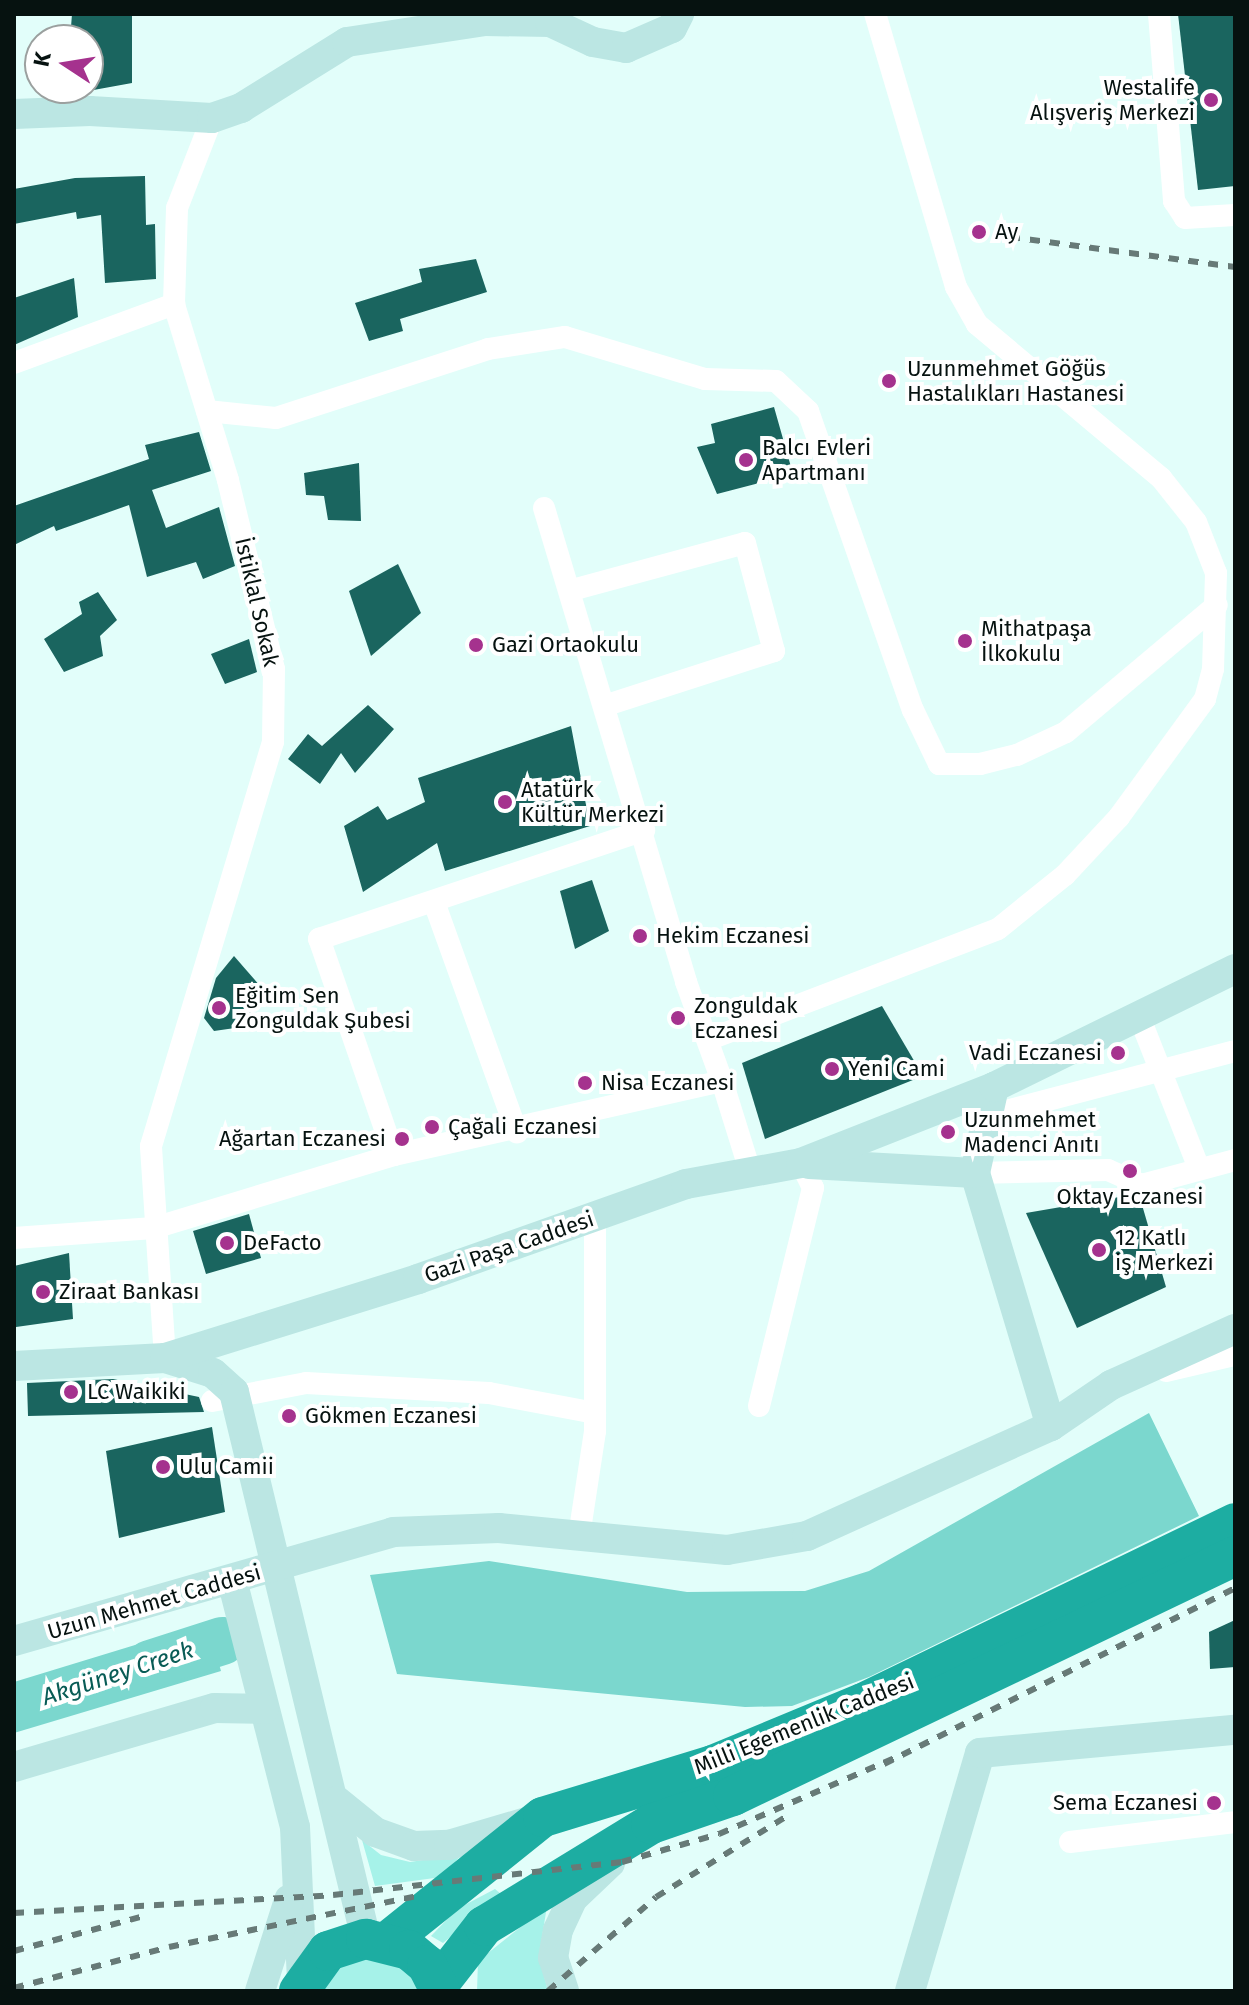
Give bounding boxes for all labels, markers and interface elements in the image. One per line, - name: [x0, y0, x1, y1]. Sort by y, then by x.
- north arrow: [24, 24, 104, 104]
- text: K: [27, 50, 57, 69]
- place label: Westalife Alışveriş Merkezi: [1030, 74, 1195, 126]
- marker: Westalife Alışveriş Merkezi: [1202, 91, 1220, 109]
- place label: Ay: [995, 219, 1018, 245]
- marker: Ay: [970, 223, 988, 241]
- place label: Uzunmehmet Göğüs Hastalıkları Hastanesi: [907, 355, 1124, 406]
- marker: Uzunmehmet Göğüs Hastalıkları Hastanesi: [878, 370, 900, 392]
- place label: Balcı Evleri Apartmanı: [762, 434, 871, 486]
- marker: Balcı Evleri Apartmanı: [737, 451, 755, 469]
- street label: İstiklal Sokak: [229, 535, 285, 669]
- place label: Mithatpaşa İlkokulu: [981, 615, 1092, 666]
- place label: Gazi Ortaokulu: [492, 632, 639, 658]
- marker: Mithatpaşa İlkokulu: [956, 632, 974, 650]
- marker: Gazi Ortaokulu: [467, 636, 485, 654]
- place label: Atatürk Kültür Merkezi: [521, 776, 664, 828]
- marker: Atatürk Kültür Merkezi: [496, 793, 514, 811]
- place label: Hekim Eczanesi: [656, 923, 810, 949]
- marker: Hekim Eczanesi: [631, 927, 649, 945]
- place label: Eğitim Sen Zonguldak Şubesi: [235, 982, 411, 1034]
- place label: Zonguldak Eczanesi: [694, 992, 797, 1044]
- marker: Eğitim Sen Zonguldak Şubesi: [210, 999, 228, 1017]
- marker: Zonguldak Eczanesi: [669, 1009, 687, 1027]
- place label: Vadi Eczanesi: [969, 1040, 1102, 1066]
- marker: Vadi Eczanesi: [1109, 1044, 1127, 1062]
- place label: Yeni Cami: [848, 1056, 945, 1082]
- marker: Yeni Cami: [823, 1060, 841, 1078]
- place label: Nisa Eczanesi: [601, 1070, 735, 1096]
- marker: Nisa Eczanesi: [576, 1074, 594, 1092]
- place label: Uzunmehmet Madenci Anıtı: [964, 1106, 1100, 1158]
- place label: Çağali Eczanesi: [448, 1114, 598, 1140]
- marker: Çağali Eczanesi: [423, 1118, 441, 1136]
- marker: Uzunmehmet Madenci Anıtı: [939, 1123, 957, 1141]
- place label: Ağartan Eczanesi: [219, 1126, 386, 1152]
- marker: Ağartan Eczanesi: [393, 1130, 411, 1148]
- marker: Oktay Eczanesi: [1121, 1162, 1139, 1180]
- place label: Oktay Eczanesi: [1056, 1184, 1204, 1210]
- street label: Gazi Paşa Caddesi: [421, 1206, 597, 1288]
- place label: 12 Katlı iş Merkezi: [1115, 1224, 1214, 1276]
- place label: DeFacto: [243, 1230, 322, 1256]
- marker: DeFacto: [218, 1234, 236, 1252]
- marker: 12 Katlı iş Merkezi: [1090, 1241, 1108, 1259]
- place label: Ziraat Bankası: [59, 1279, 199, 1305]
- marker: Ziraat Bankası: [34, 1283, 52, 1301]
- place label: LC Waikiki: [87, 1379, 186, 1405]
- marker: LC Waikiki: [62, 1383, 80, 1401]
- place label: Gökmen Eczanesi: [305, 1403, 477, 1429]
- marker: Gökmen Eczanesi: [280, 1407, 298, 1425]
- place label: Ulu Camii: [179, 1454, 274, 1480]
- marker: Ulu Camii: [154, 1458, 172, 1476]
- street label: Uzun Mehmet Caddesi: [44, 1559, 264, 1645]
- water label: Akgüney Creek: [39, 1636, 197, 1712]
- street label: Milli Egemenlik Caddesi: [690, 1668, 918, 1780]
- place label: Sema Eczanesi: [1053, 1790, 1198, 1816]
- marker: Sema Eczanesi: [1205, 1794, 1223, 1812]

